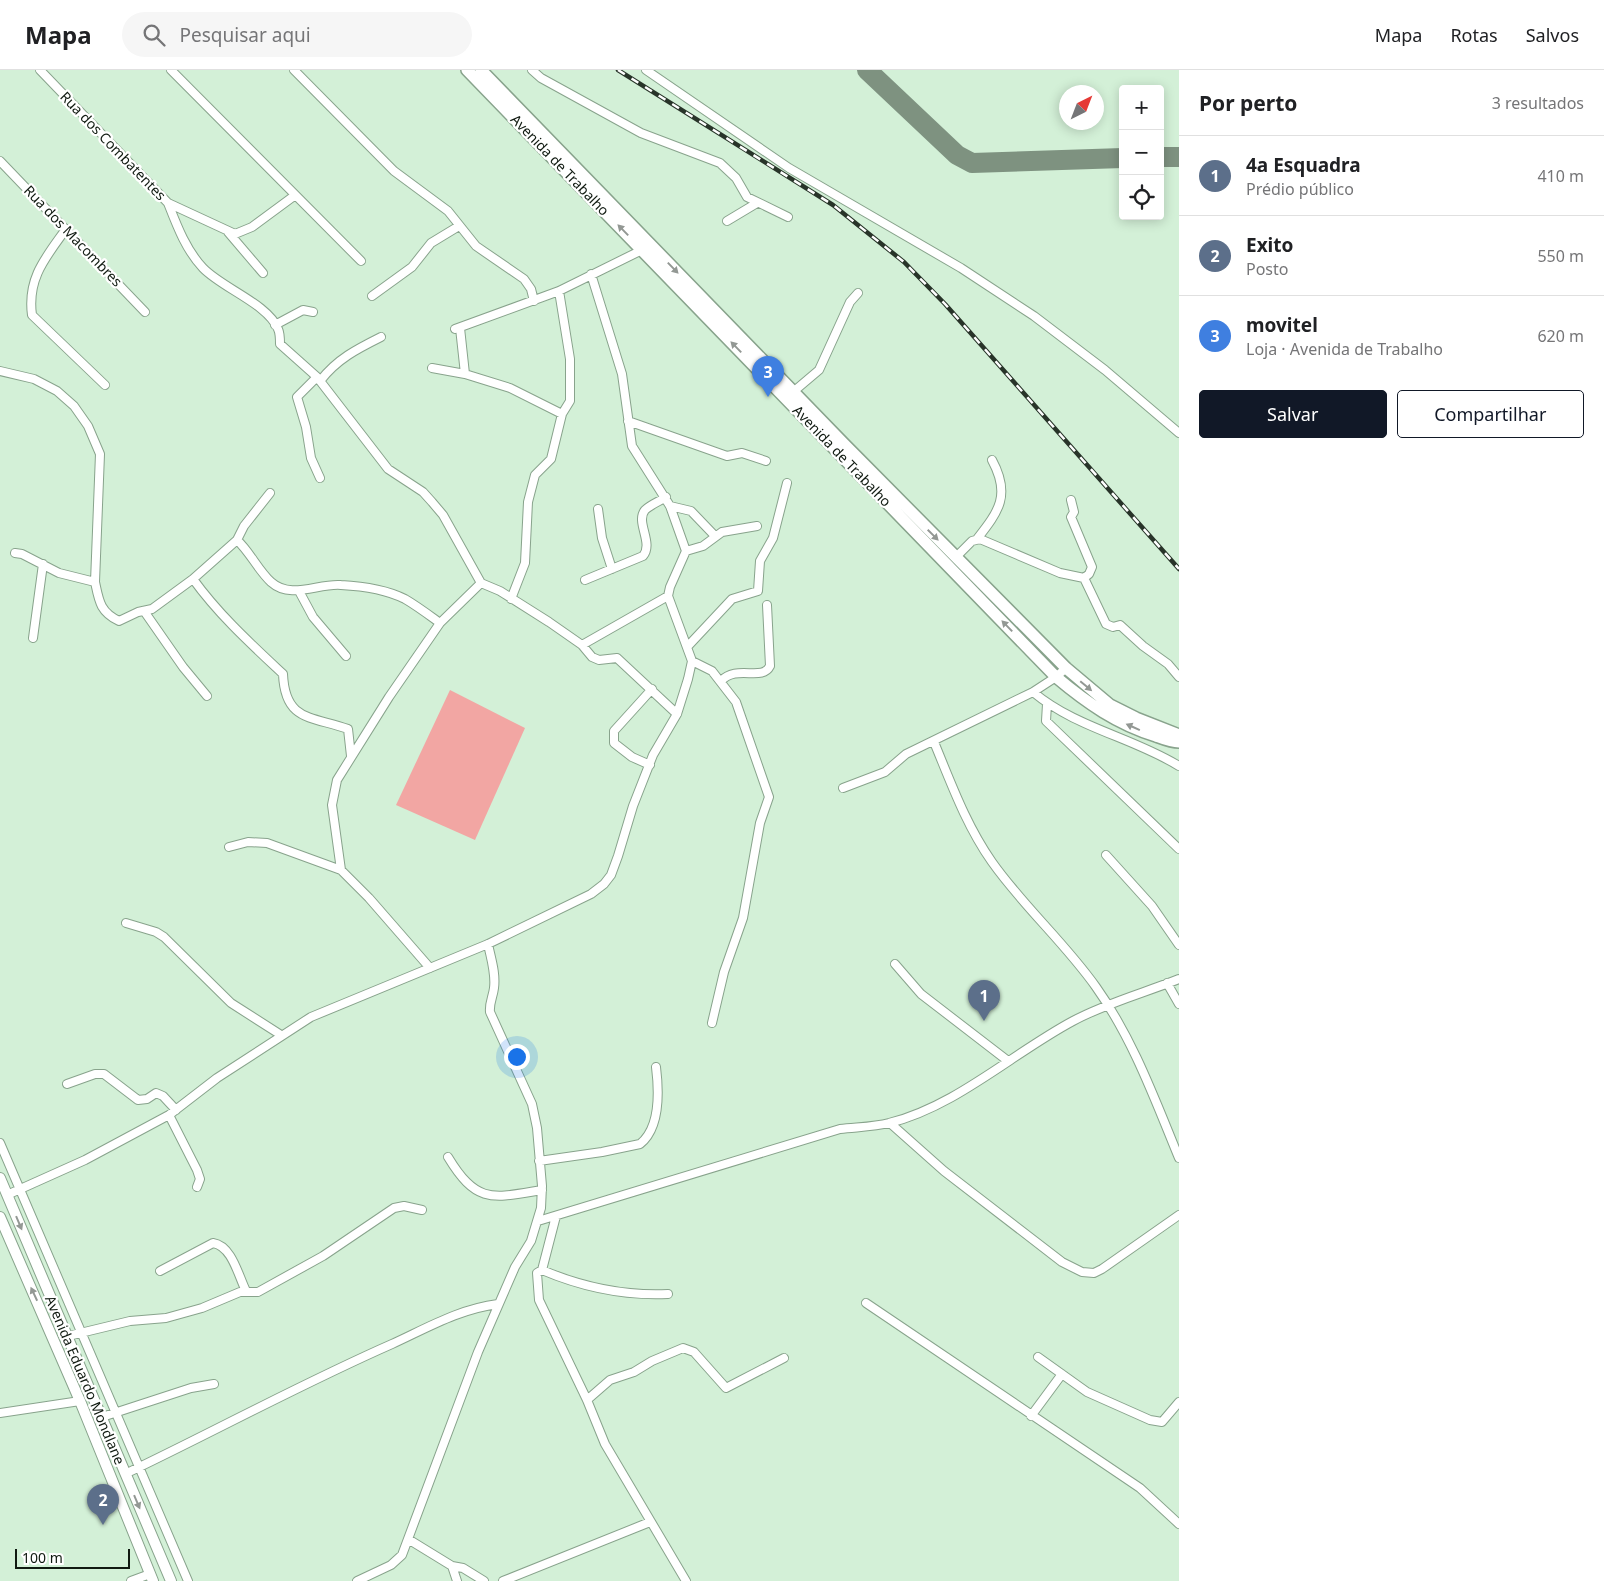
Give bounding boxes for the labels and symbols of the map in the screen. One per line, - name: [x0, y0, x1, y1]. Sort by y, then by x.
- north arrow: [1059, 85, 1104, 130]
- street label: Rua dos Combatentes: [56, 87, 171, 204]
- street label: Avenida de Trabalho: [507, 110, 614, 219]
- street label: Rua dos Macombres: [20, 181, 127, 291]
- one-way arrow: [617, 224, 629, 236]
- one-way arrow: [667, 262, 679, 274]
- one-way arrow: [730, 341, 742, 353]
- pin: 3: [752, 356, 784, 397]
- street label: Avenida de Trabalho: [789, 401, 896, 510]
- one-way arrow: [927, 528, 939, 540]
- one-way arrow: [1002, 621, 1014, 633]
- one-way arrow: [1080, 680, 1092, 691]
- one-way arrow: [1126, 723, 1140, 731]
- pin: 1: [968, 980, 1000, 1021]
- your location: [504, 1044, 530, 1070]
- one-way arrow: [15, 1216, 23, 1231]
- one-way arrow: [29, 1287, 37, 1301]
- street label: Avenida Eduardo Mondlane: [41, 1292, 130, 1467]
- pin: 2: [87, 1484, 119, 1525]
- one-way arrow: [133, 1495, 141, 1510]
- scale bar: [15, 1546, 130, 1569]

